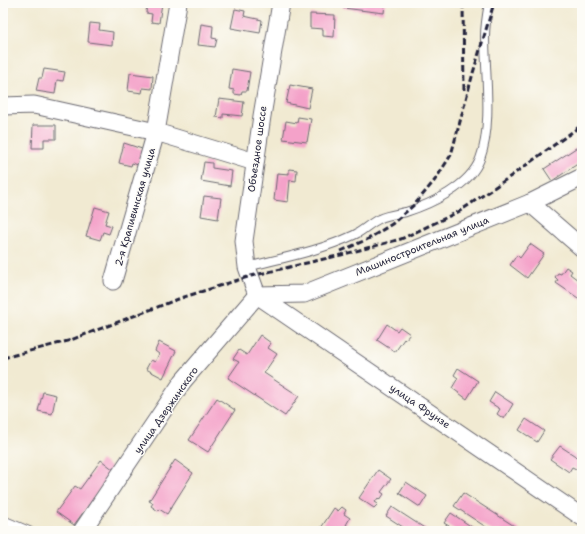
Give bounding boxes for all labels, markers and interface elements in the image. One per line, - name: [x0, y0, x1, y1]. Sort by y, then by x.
- street label: Объездное шоссе: [245, 105, 270, 193]
- street label: 2-я Крапивинская улица: [112, 146, 158, 268]
- street label: Машиностроительная улица: [353, 213, 491, 279]
- street label: улица Дзержинского: [131, 364, 201, 456]
- street label: улица Фрунзе: [387, 381, 453, 431]

